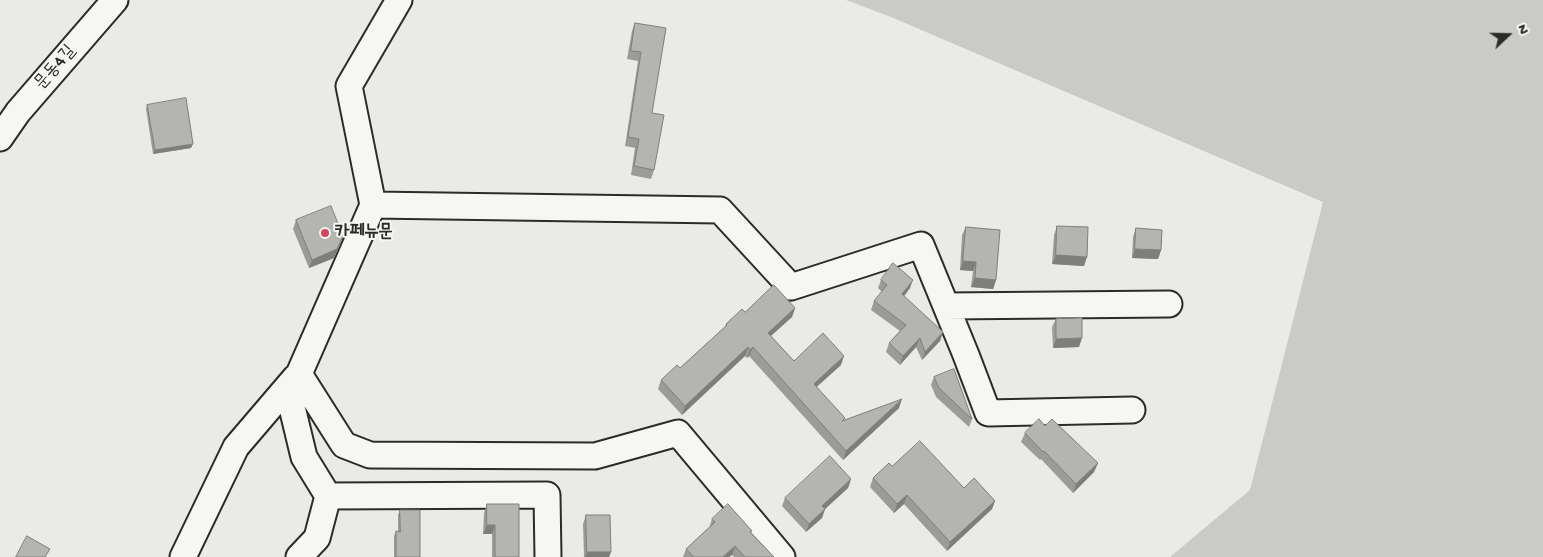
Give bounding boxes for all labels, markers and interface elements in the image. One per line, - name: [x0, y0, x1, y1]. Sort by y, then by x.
- north arrow: [1483, 10, 1533, 60]
- text: N: [1513, 22, 1532, 37]
- street label: 문동4길: [31, 41, 81, 95]
- place label: 카페뉴문: [335, 222, 393, 244]
- marker: 카페뉴문: [319, 227, 331, 239]

